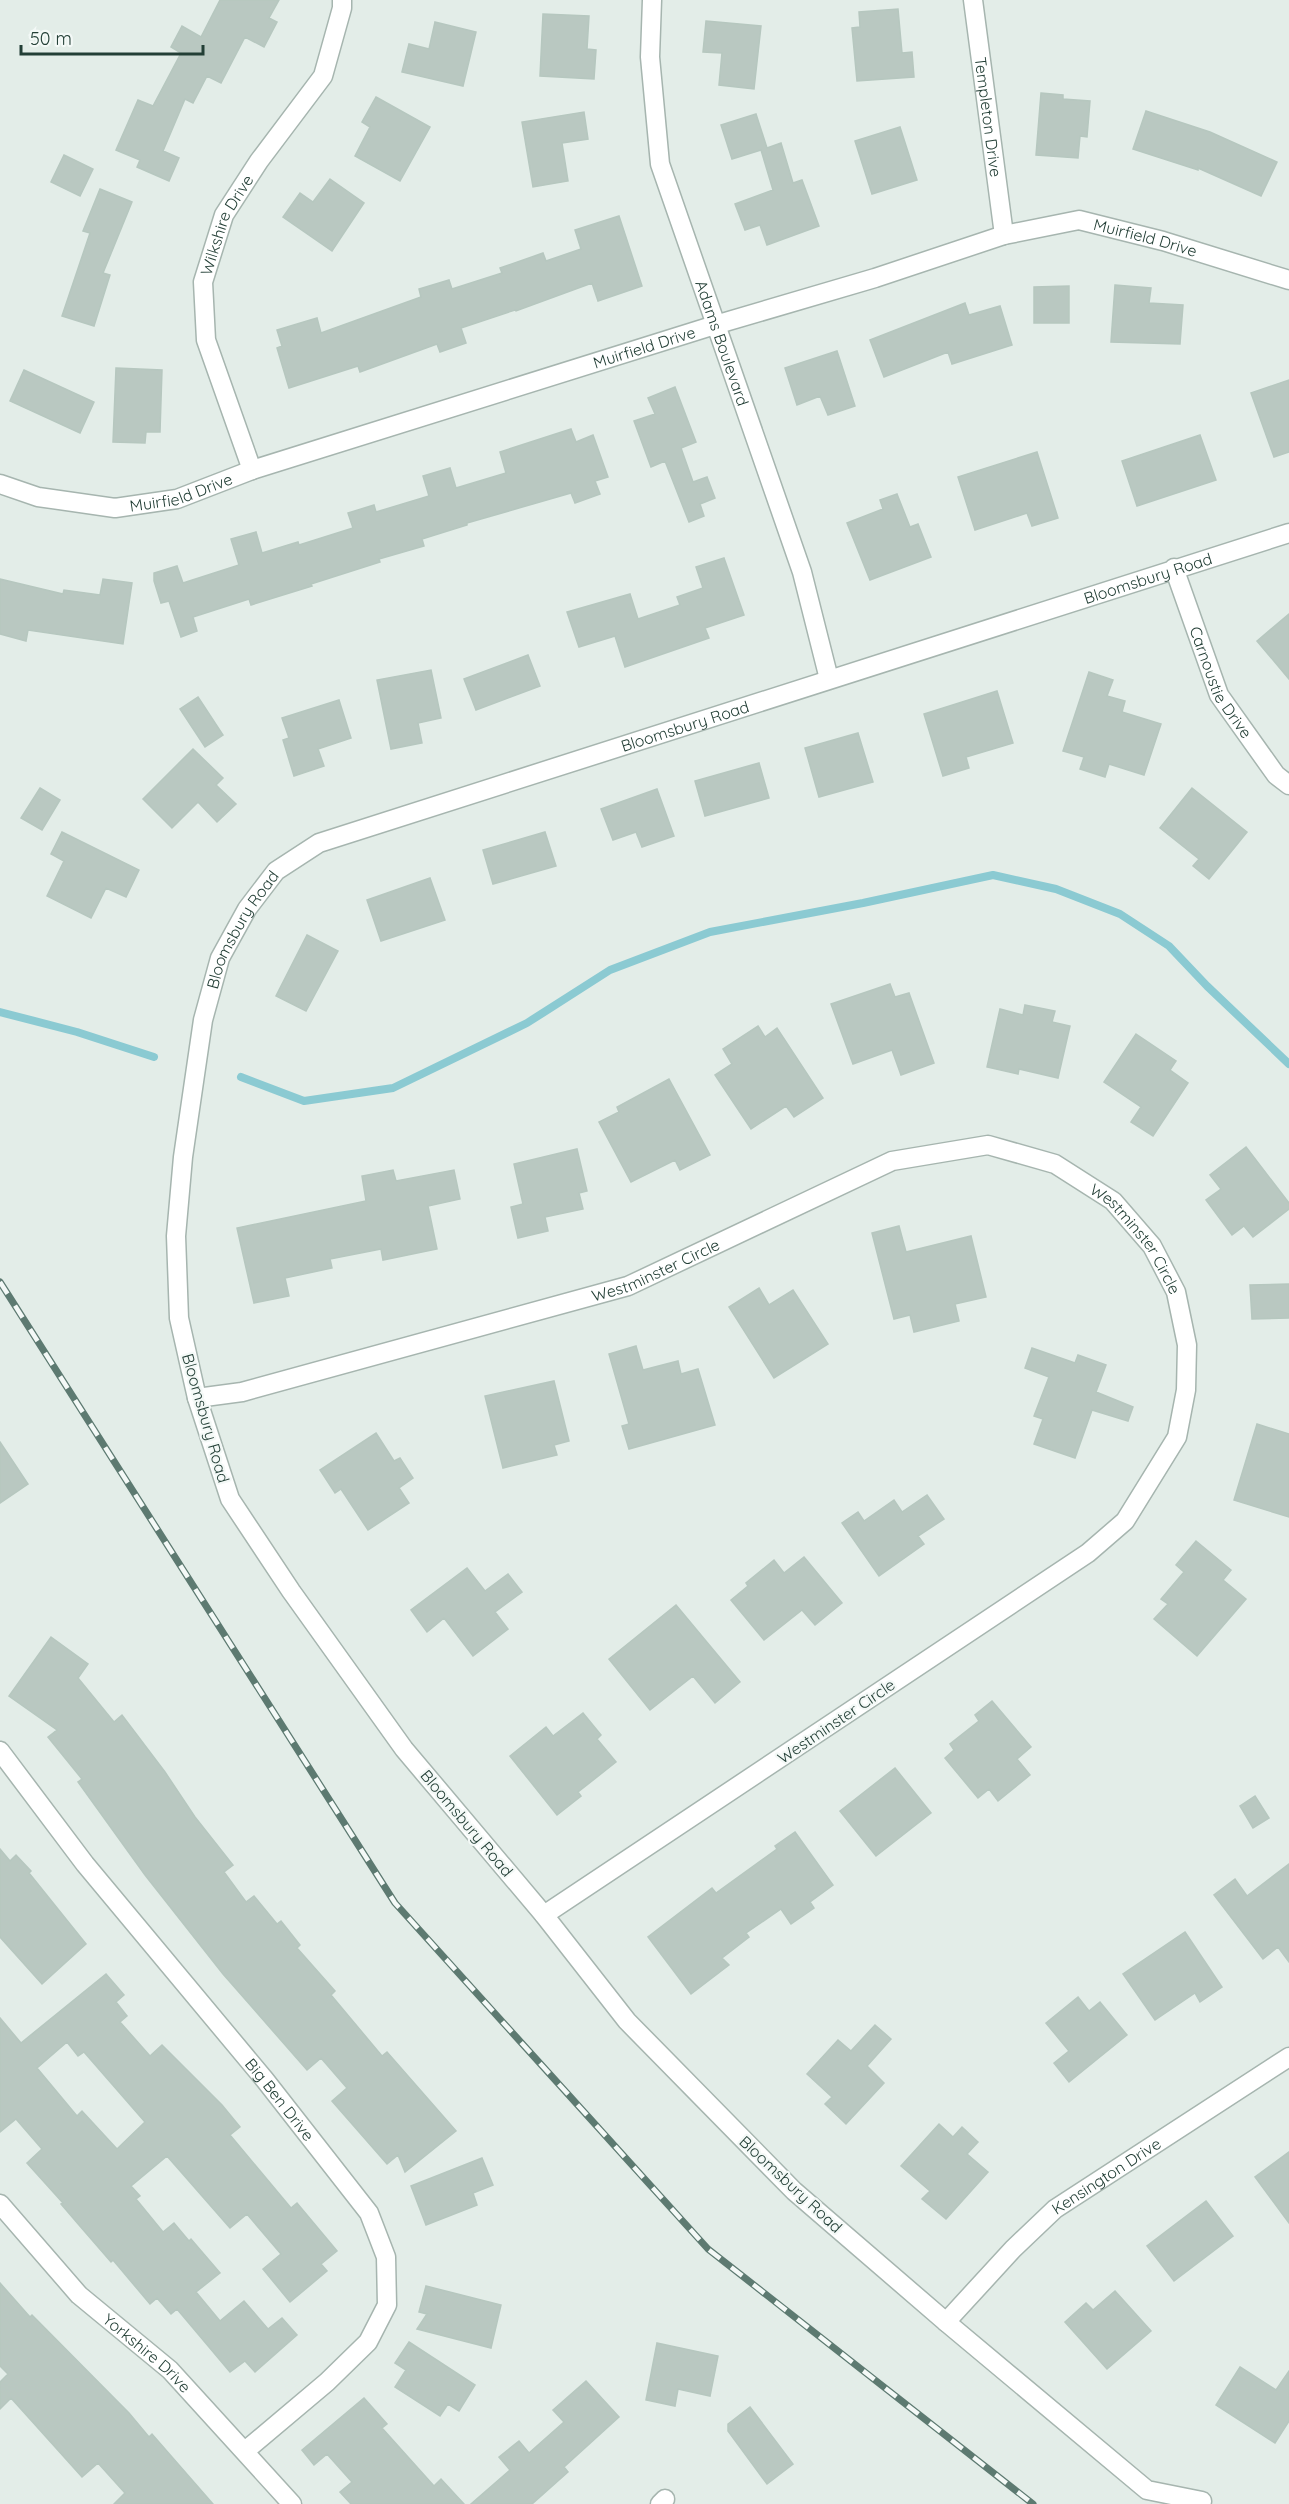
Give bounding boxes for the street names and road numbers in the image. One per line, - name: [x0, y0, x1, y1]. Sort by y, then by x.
- street label: Templeton Drive: [971, 56, 1006, 178]
- street label: Wilkshire Drive: [196, 171, 258, 278]
- street label: Muirfield Drive: [1092, 214, 1200, 261]
- street label: Adams Boulevard: [691, 278, 753, 408]
- street label: Muirfield Drive: [590, 322, 698, 373]
- street label: Muirfield Drive: [128, 469, 235, 516]
- street label: Bloomsbury Road: [1081, 548, 1214, 608]
- street label: Carnoustie Drive: [1185, 624, 1257, 742]
- street label: Bloomsbury Road: [618, 696, 752, 756]
- street label: Bloomsbury Road: [202, 866, 283, 991]
- street label: Westminster Circle: [1086, 1179, 1185, 1297]
- street label: Westminster Circle: [589, 1234, 723, 1306]
- street label: Bloomsbury Road: [178, 1351, 234, 1485]
- street label: Westminster Circle: [773, 1674, 899, 1768]
- street label: Bloomsbury Road: [416, 1765, 518, 1881]
- street label: Big Ben Drive: [241, 2054, 319, 2145]
- street label: Bloomsbury Road: [735, 2131, 847, 2237]
- street label: Kensington Drive: [1048, 2133, 1164, 2219]
- street label: Yorkshire Drive: [99, 2309, 195, 2397]

